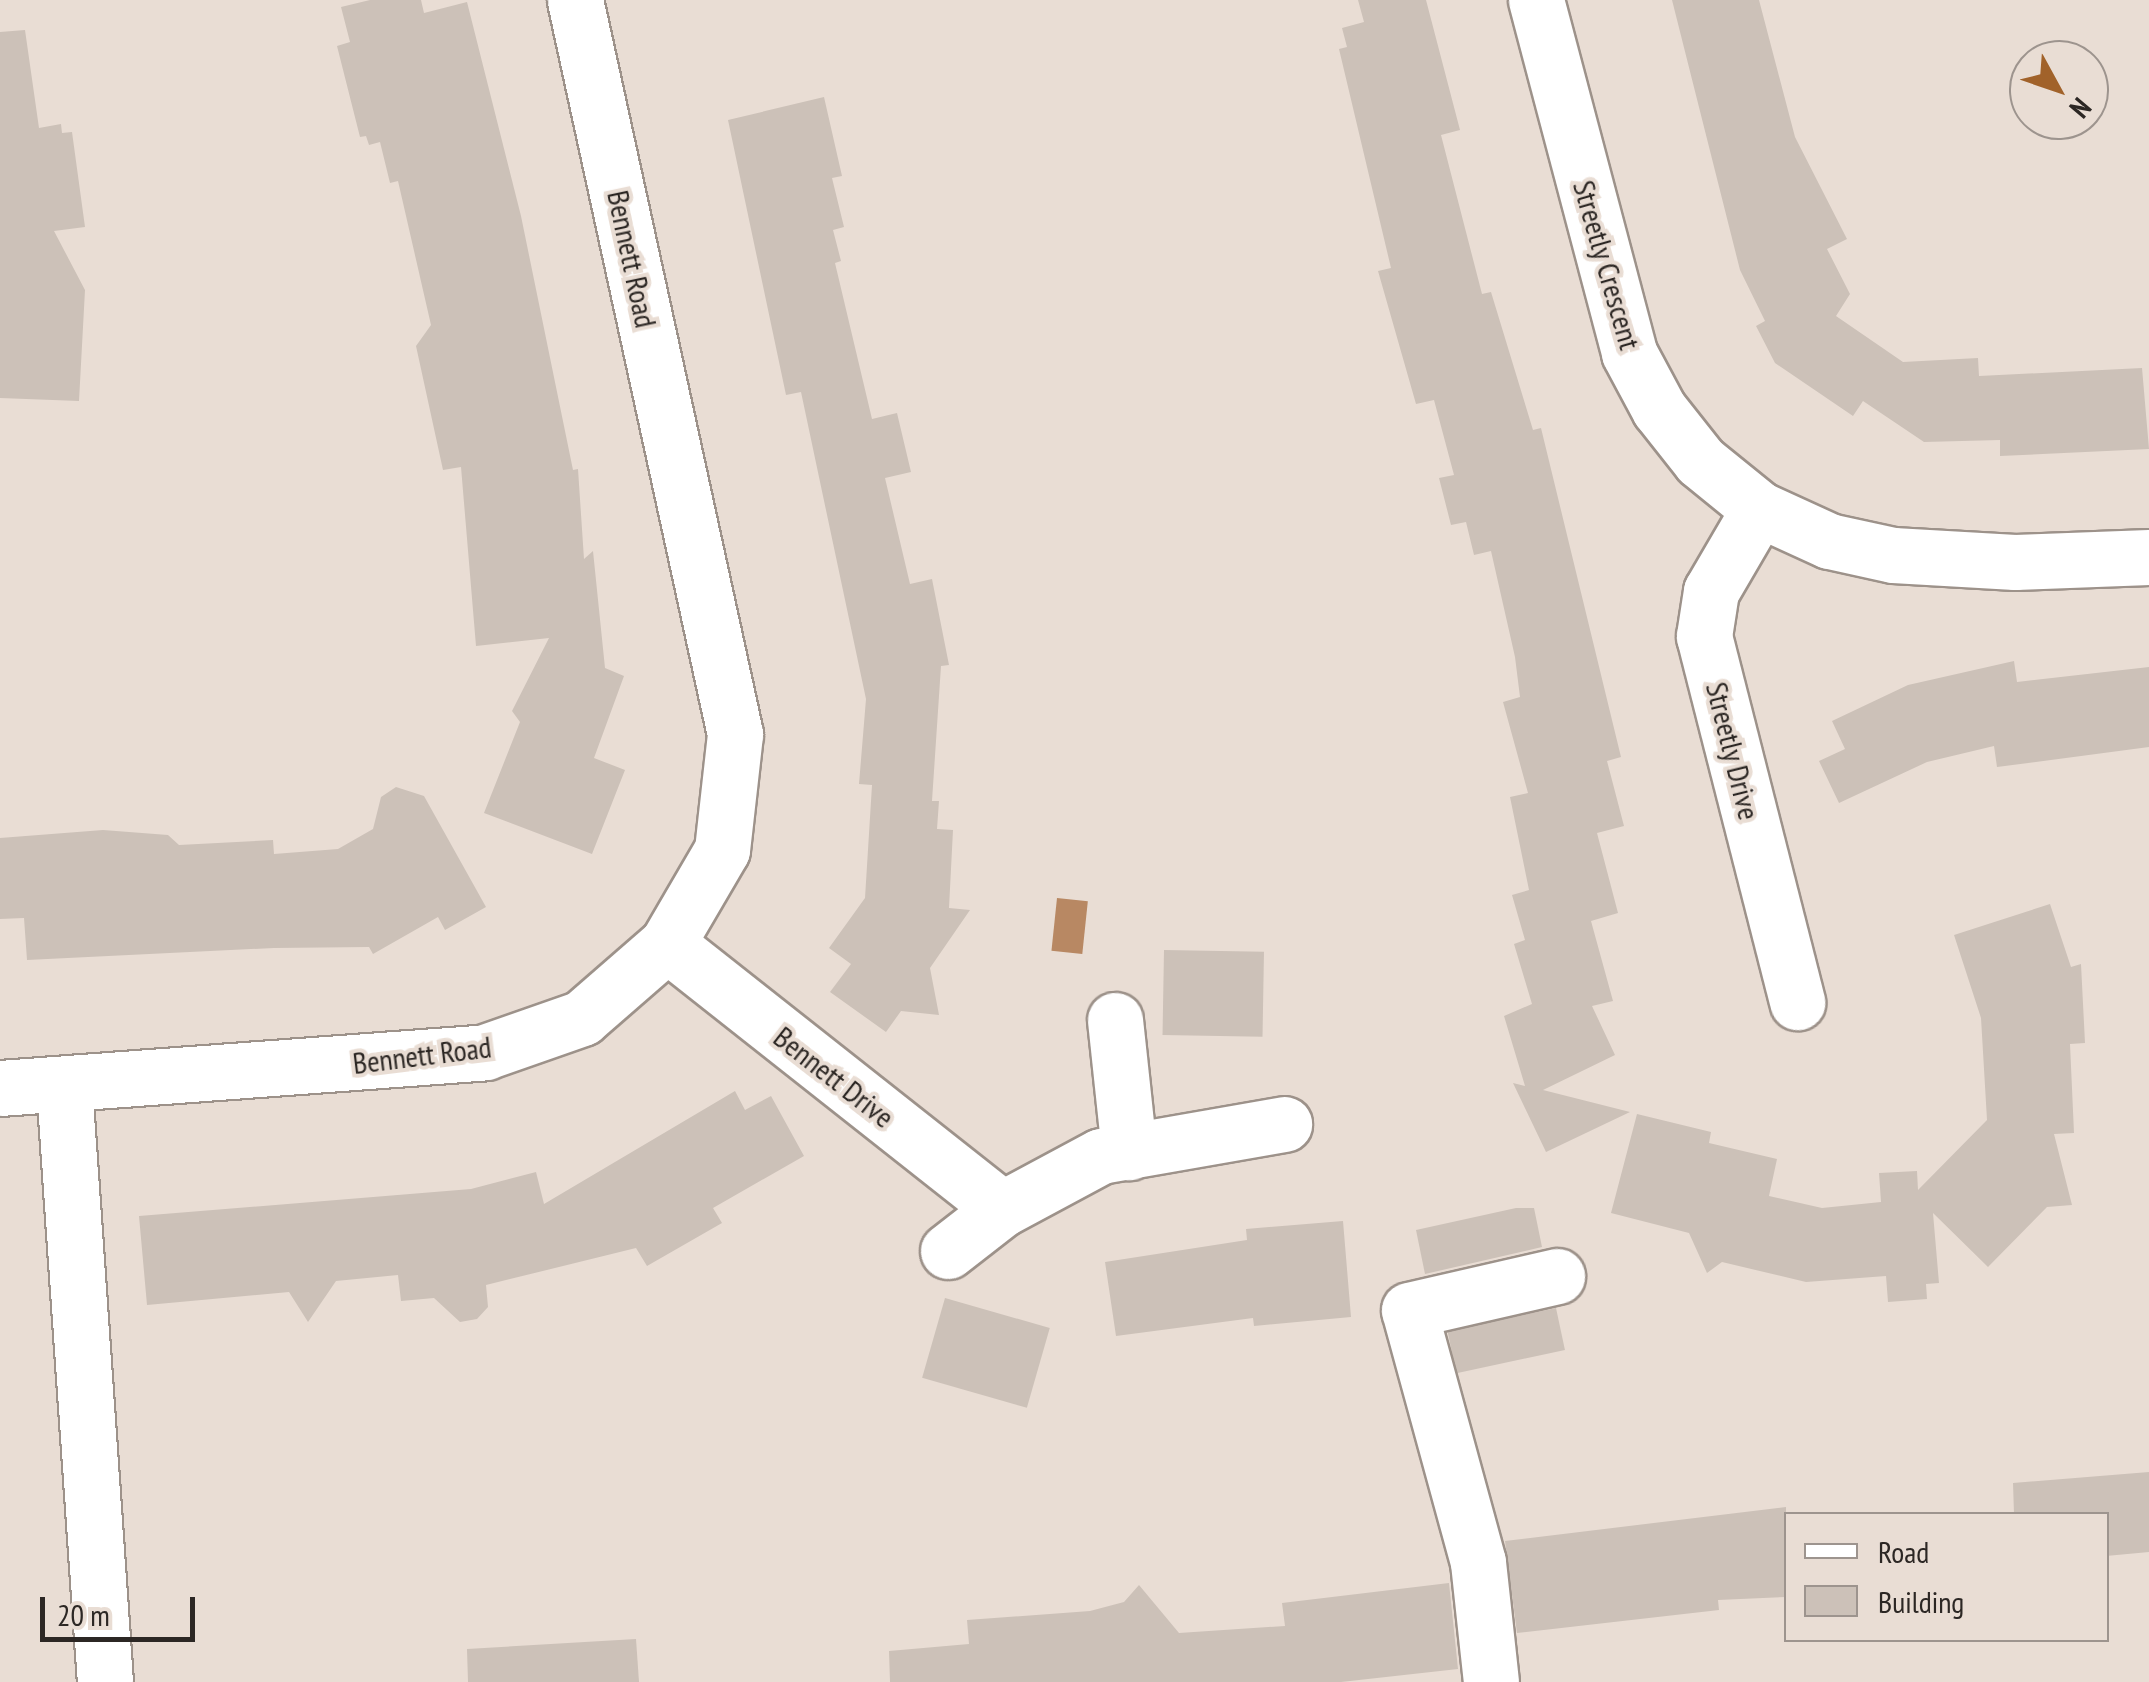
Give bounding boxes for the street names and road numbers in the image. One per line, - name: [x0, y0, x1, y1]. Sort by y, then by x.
- street label: Streetly Crescent: [1566, 176, 1648, 354]
- street label: Bennett Road: [600, 187, 664, 331]
- street label: Streetly Drive: [1698, 678, 1768, 824]
- street label: Bennett Drive: [767, 1019, 901, 1135]
- street label: Bennett Road: [351, 1029, 493, 1081]

